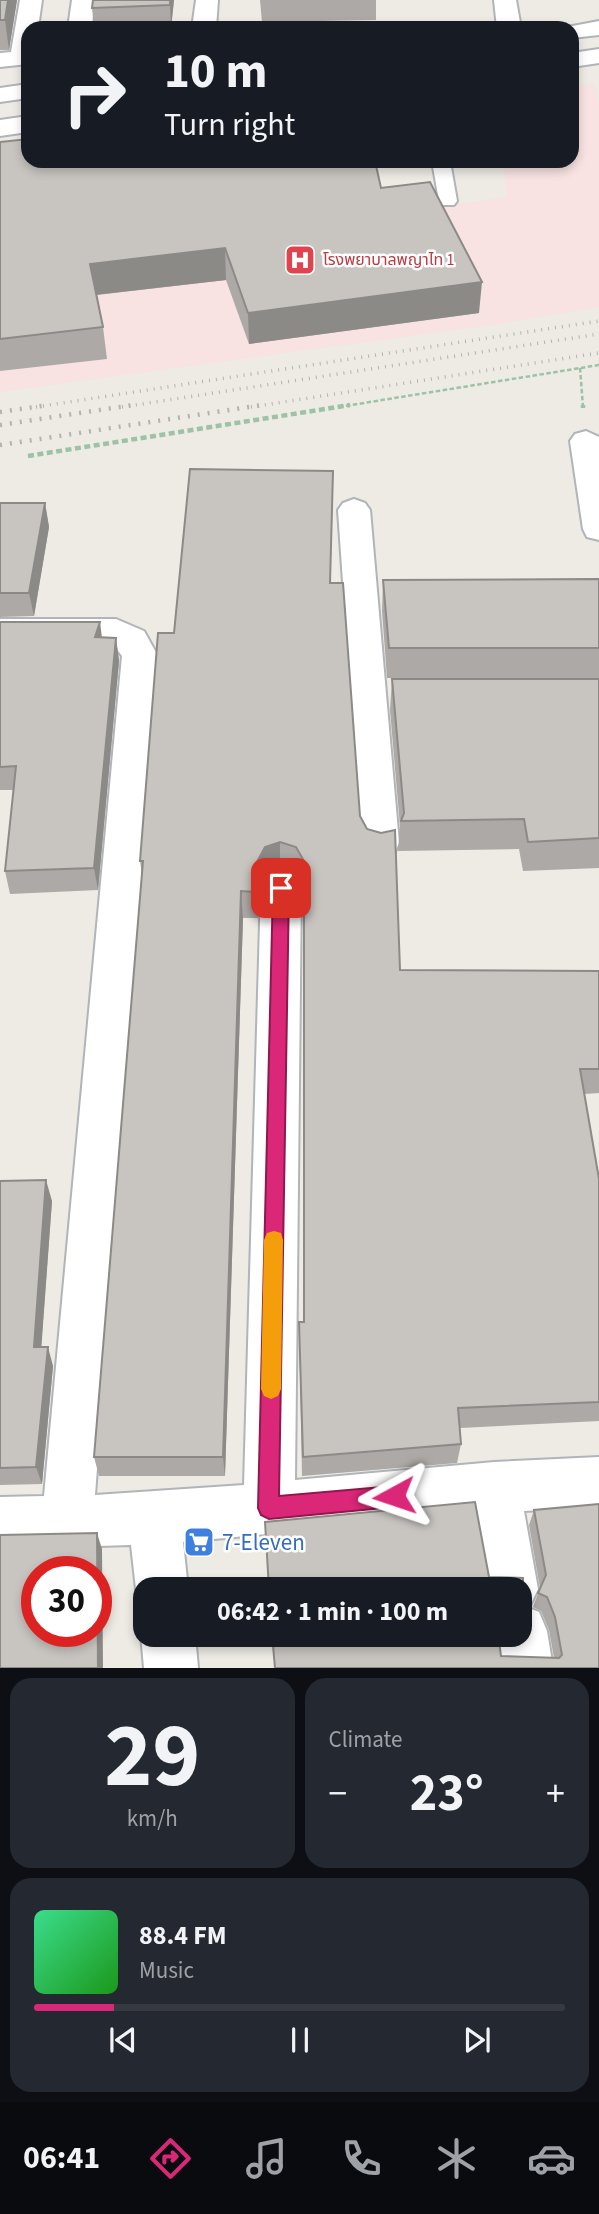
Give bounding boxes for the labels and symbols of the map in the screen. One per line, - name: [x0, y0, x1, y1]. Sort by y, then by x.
- hospital icon: โรงพยาบาลพญาไท 1: [283, 243, 317, 277]
- place label: โรงพยาบาลพญาไท 1: [323, 249, 455, 271]
- pin: [251, 858, 311, 918]
- position arrow: [357, 1459, 431, 1533]
- supermarket icon: 7-Eleven: [182, 1525, 216, 1559]
- place label: 7-Eleven: [222, 1526, 305, 1559]
- speed limit sign: 30: [21, 1556, 112, 1647]

